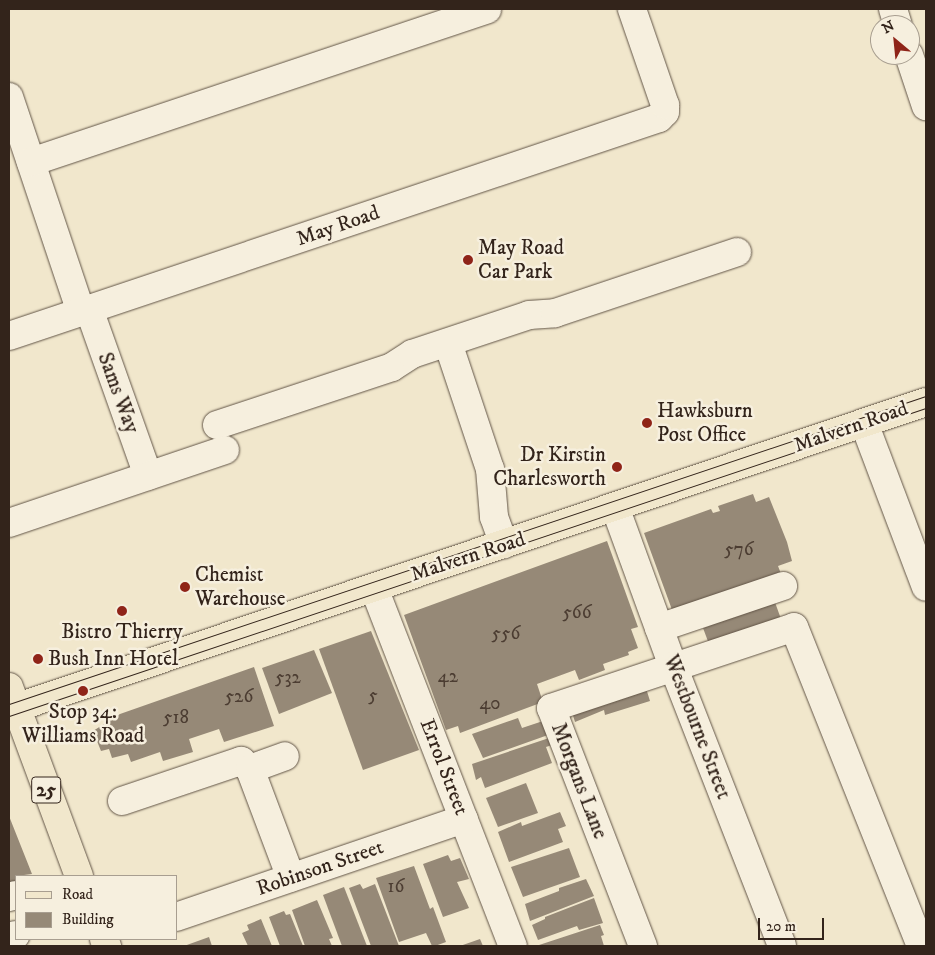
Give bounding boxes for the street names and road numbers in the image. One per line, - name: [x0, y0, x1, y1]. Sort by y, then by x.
- street label: May Road: [293, 200, 383, 252]
- street label: Sams Way: [92, 349, 144, 437]
- street label: Malvern Road: [791, 396, 911, 458]
- street label: Malvern Road: [408, 527, 528, 587]
- street label: Westbourne Street: [658, 651, 736, 803]
- street label: Errol Street: [414, 715, 474, 819]
- street label: Morgans Lane: [545, 719, 613, 843]
- road number: 25: [31, 772, 61, 808]
- street label: Robinson Street: [253, 834, 387, 902]

